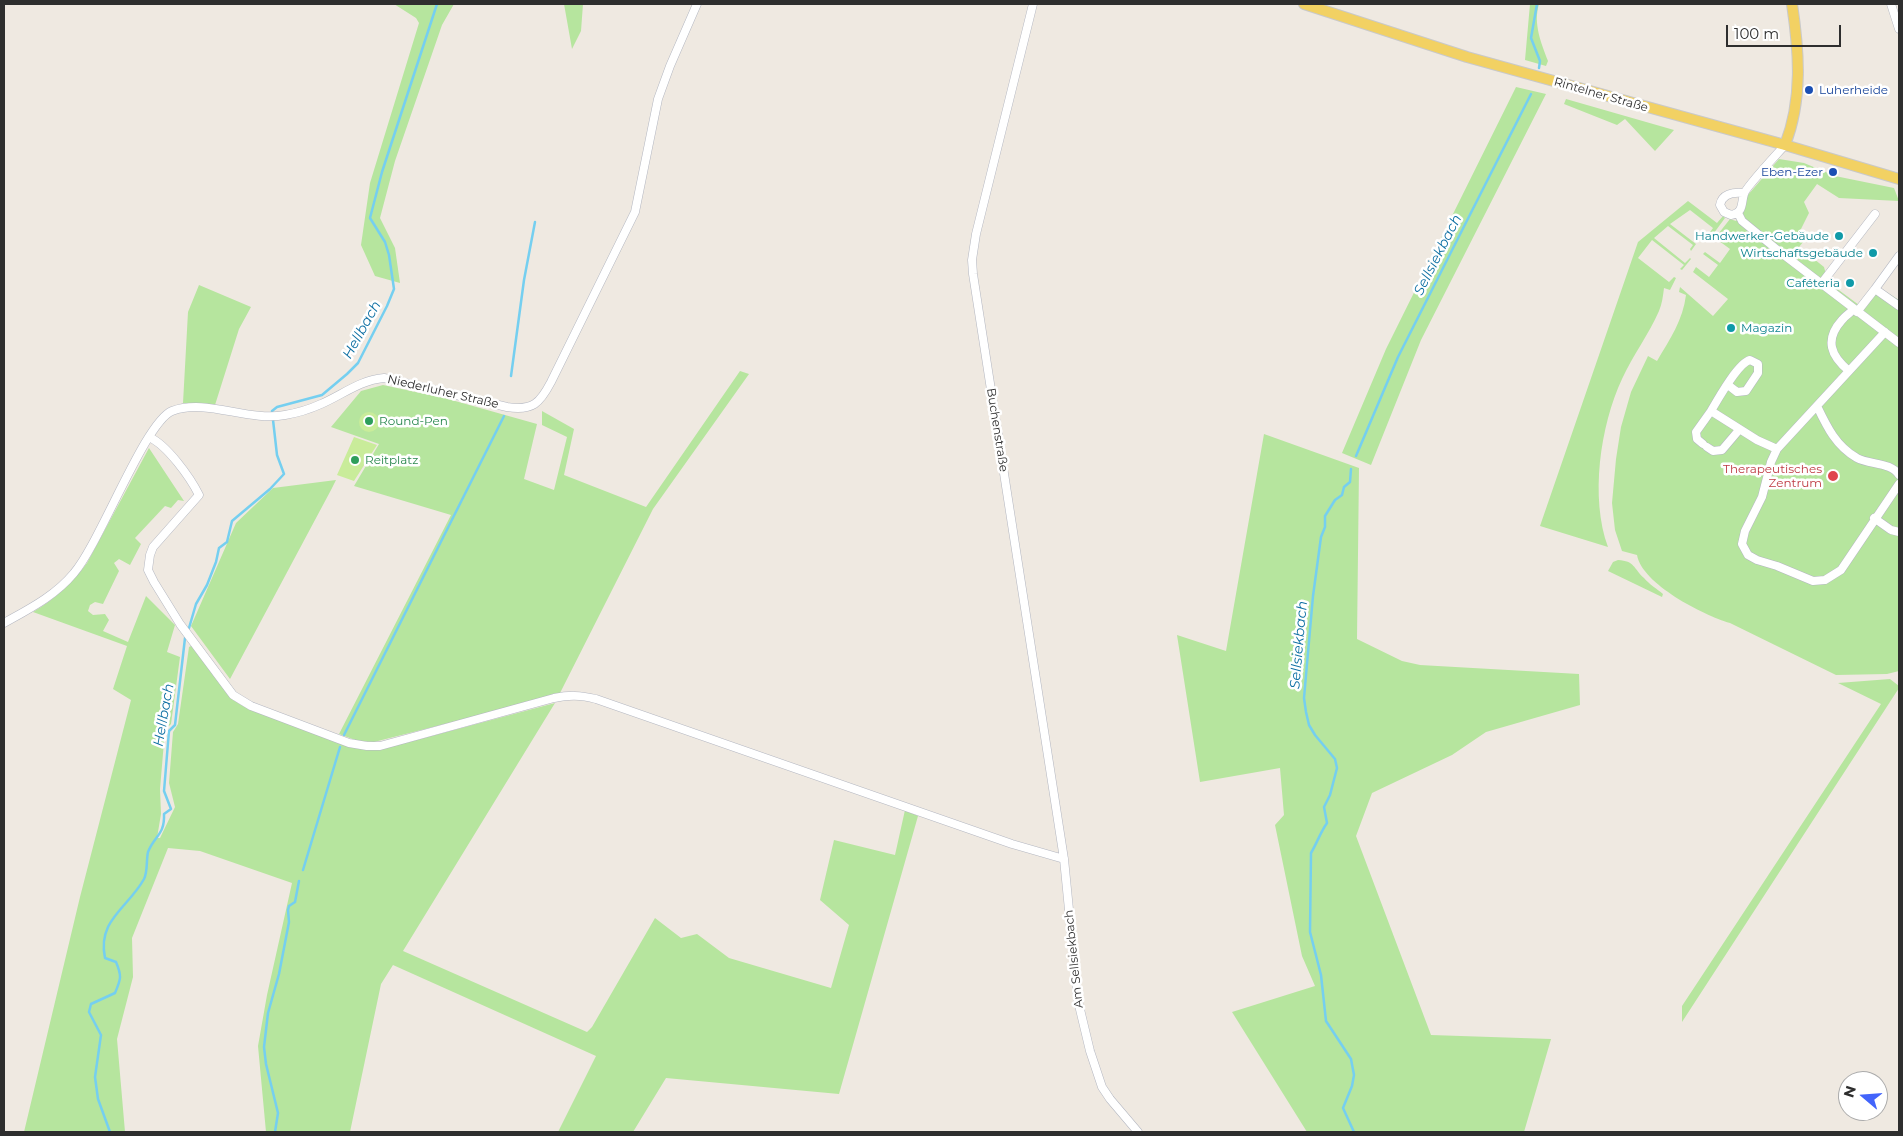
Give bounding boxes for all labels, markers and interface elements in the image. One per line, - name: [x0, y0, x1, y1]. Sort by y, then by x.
- scale bar: [1728, 15, 1843, 47]
- text: 100 m: [1734, 24, 1779, 43]
- street label: Rintelner Straße: [1552, 75, 1650, 115]
- place label: Luherheide: [1819, 83, 1888, 97]
- marker: Luherheide: [1803, 84, 1815, 96]
- place label: Eben-Ezer: [1761, 165, 1823, 179]
- marker: Eben-Ezer: [1827, 166, 1839, 178]
- water label: Sellsiekbach: [1410, 212, 1466, 298]
- place label: Handwerker-Gebäude: [1695, 229, 1829, 243]
- marker: Handwerker-Gebäude: [1833, 230, 1845, 242]
- place label: Wirtschaftsgebäude: [1740, 246, 1863, 260]
- marker: Wirtschaftsgebäude: [1867, 247, 1879, 259]
- place label: Caféteria: [1786, 276, 1840, 290]
- marker: Caféteria: [1844, 277, 1856, 289]
- water label: Hellbach: [339, 298, 385, 362]
- place label: Magazin: [1741, 321, 1792, 335]
- marker: Magazin: [1725, 322, 1737, 334]
- street label: Niederluher Straße: [386, 372, 500, 412]
- street label: Buchenstraße: [983, 387, 1011, 473]
- place label: Round-Pen: [379, 414, 448, 428]
- marker: Round-Pen: [363, 415, 375, 427]
- place label: Reitplatz: [365, 453, 418, 467]
- marker: Reitplatz: [349, 454, 361, 466]
- place label: Therapeutisches Zentrum: [1723, 462, 1822, 490]
- marker: Therapeutisches Zentrum: [1826, 469, 1840, 483]
- water label: Sellsiekbach: [1287, 600, 1311, 690]
- water label: Hellbach: [150, 682, 178, 748]
- street label: Am Sellsiekbach: [1062, 909, 1086, 1009]
- north arrow: [1838, 1071, 1888, 1121]
- text: N: [1839, 1084, 1860, 1100]

